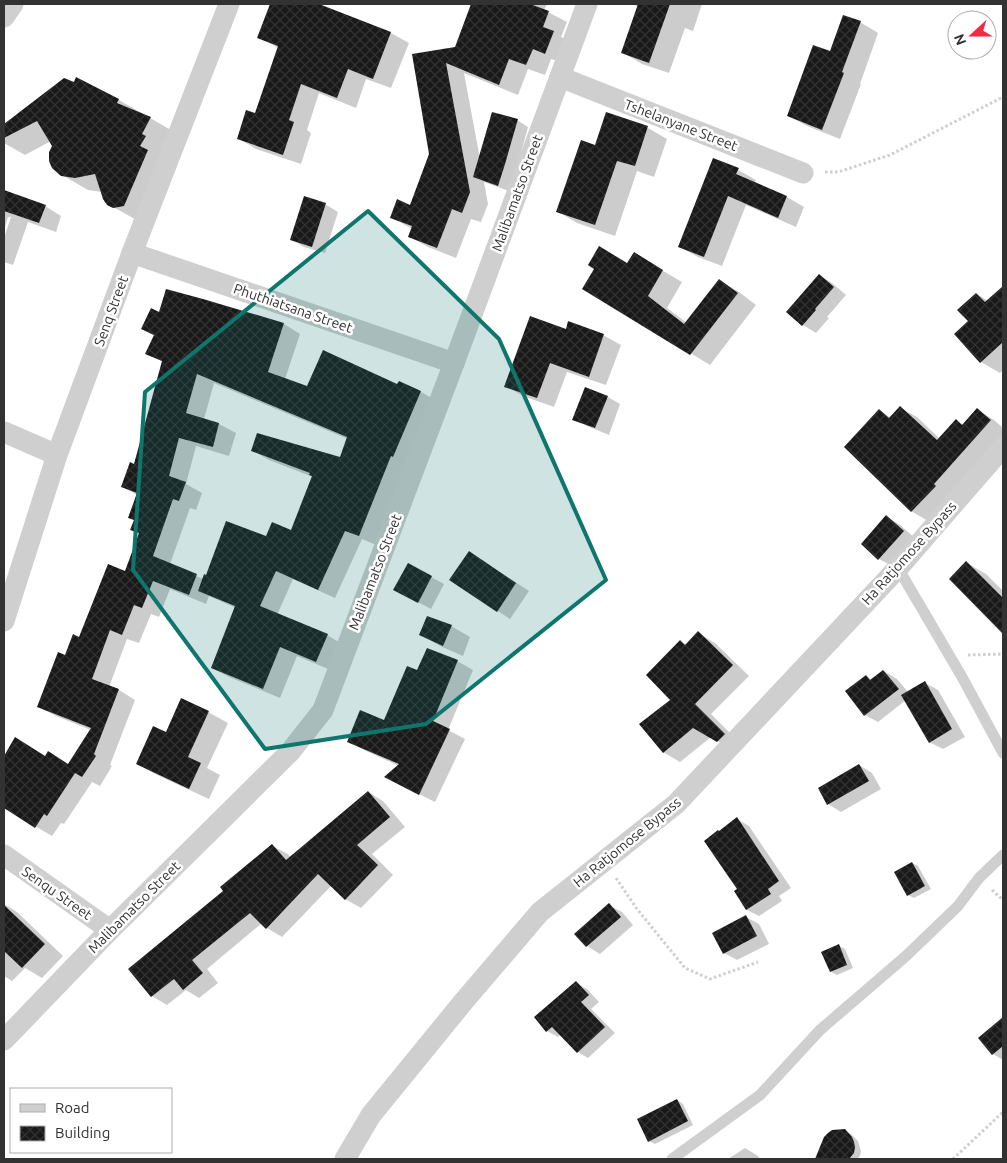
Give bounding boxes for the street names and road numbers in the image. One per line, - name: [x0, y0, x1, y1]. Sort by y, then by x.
- street label: Tshelanyane Street: [622, 96, 740, 154]
- street label: Malibamatso Street: [488, 132, 546, 254]
- street label: Senq Street: [91, 273, 131, 348]
- street label: Phuthiatsana Street: [231, 280, 355, 336]
- street label: Ha Ratjomose Bypass: [858, 498, 960, 608]
- street label: Malibamatso Street: [345, 511, 405, 632]
- street label: Ha Ratjomose Bypass: [570, 794, 684, 890]
- street label: Malibamatso Street: [85, 857, 184, 956]
- street label: Senqu Street: [19, 863, 95, 923]

